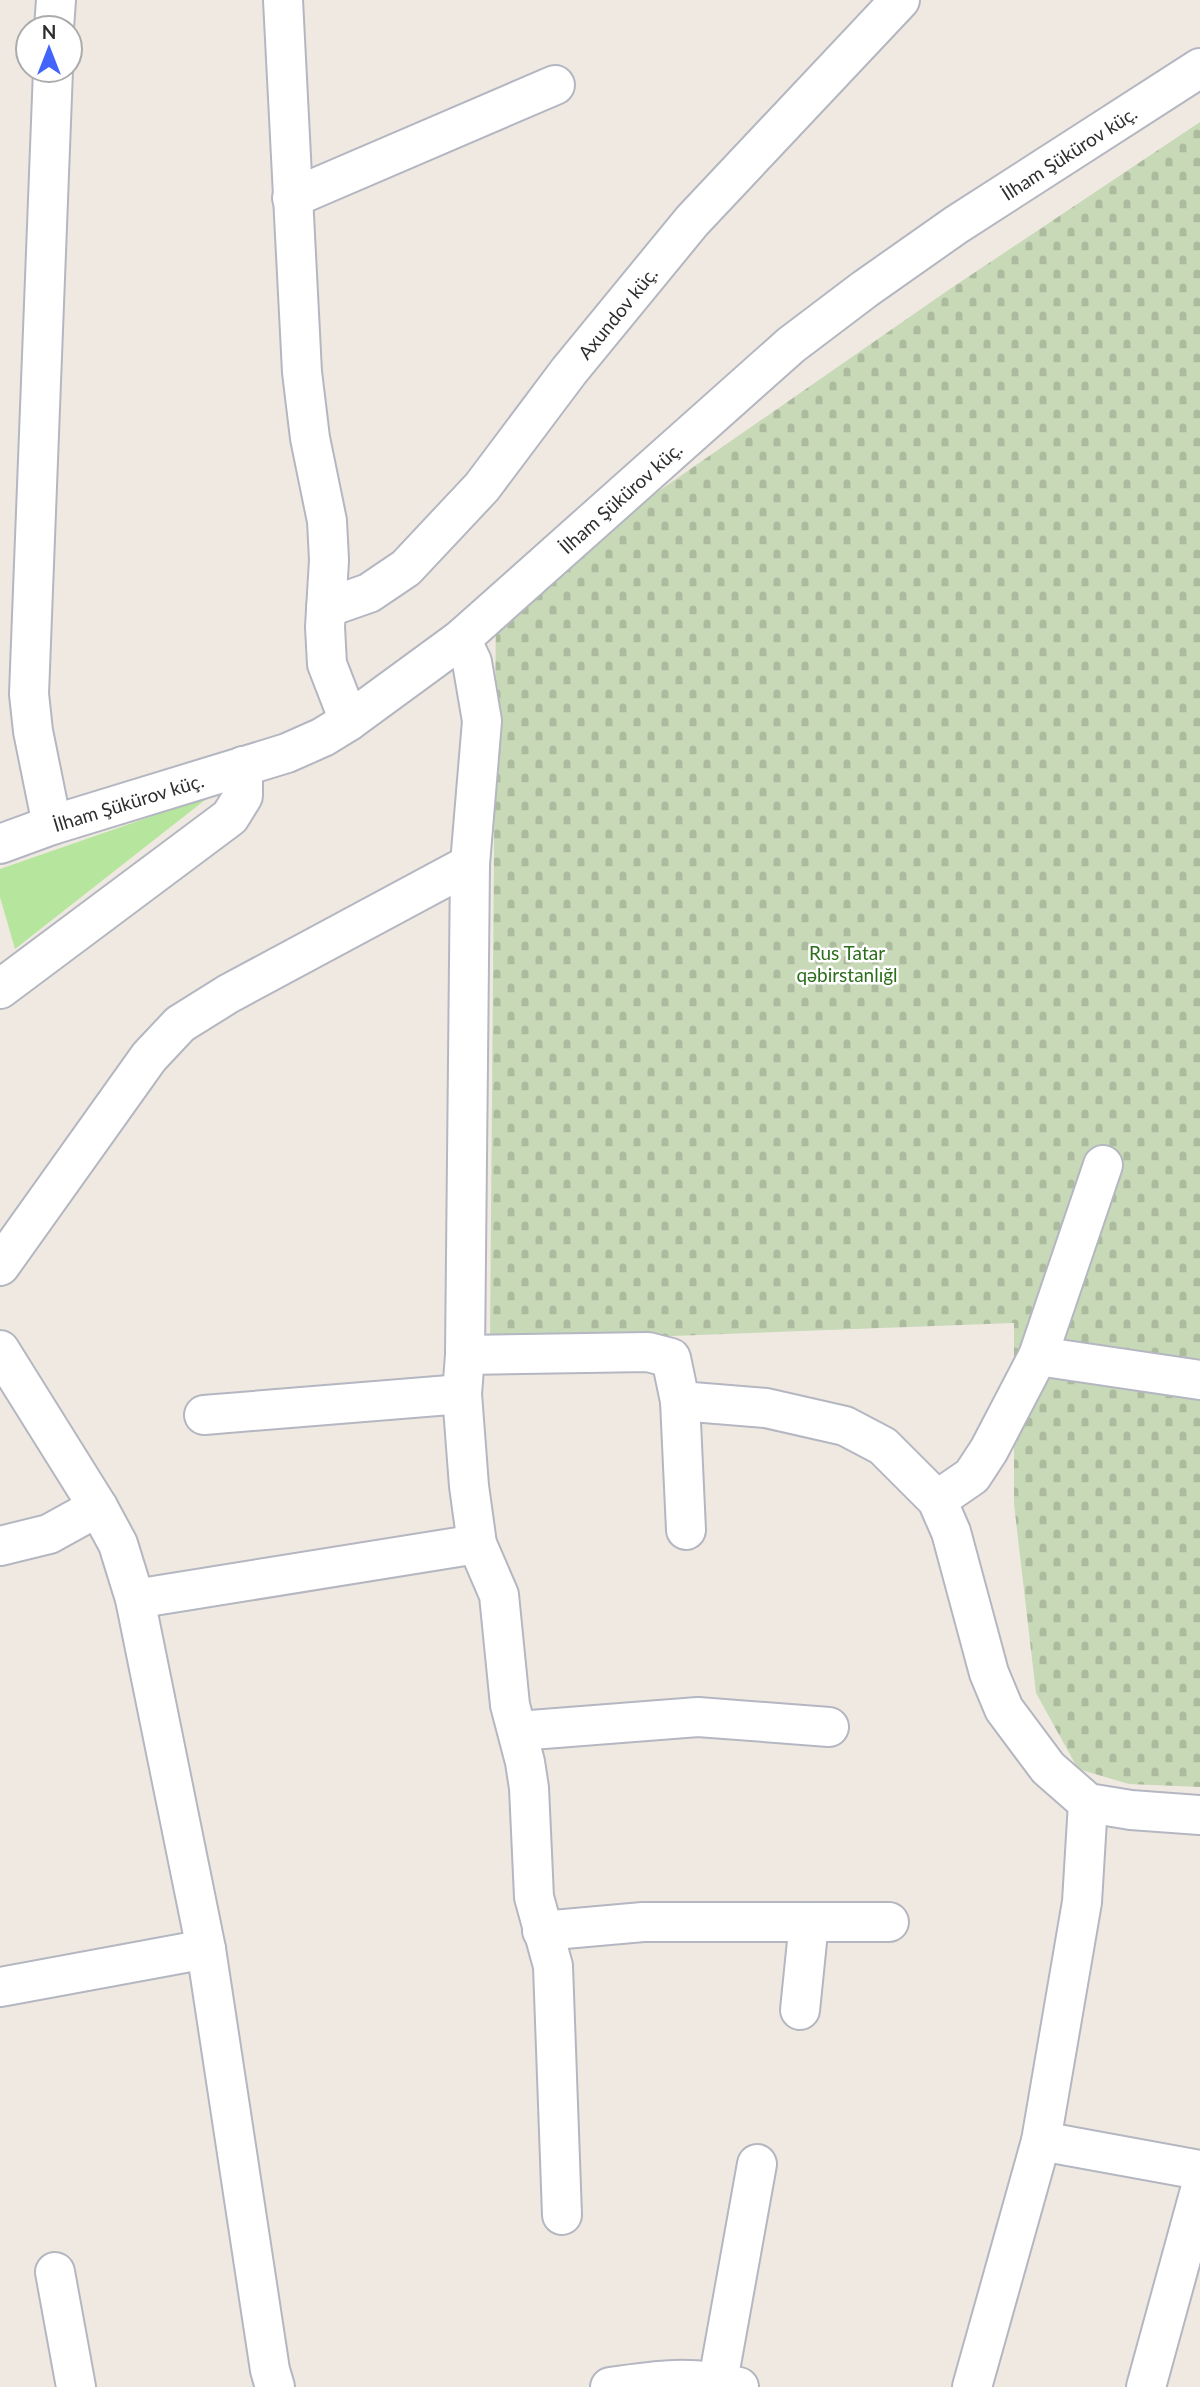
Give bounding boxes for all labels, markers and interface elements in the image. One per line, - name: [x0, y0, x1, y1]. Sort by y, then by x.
- north arrow: [14, 14, 84, 84]
- text: N: [42, 20, 56, 43]
- street label: İlham Şükürov küç.: [997, 100, 1141, 204]
- street label: Axundov küç.: [572, 262, 662, 363]
- street label: İlham Şükürov küç.: [554, 437, 686, 558]
- street label: İlham Şükürov küç.: [50, 768, 206, 836]
- park label: Rus Tatar qəbirstanlığl: [796, 941, 898, 986]

